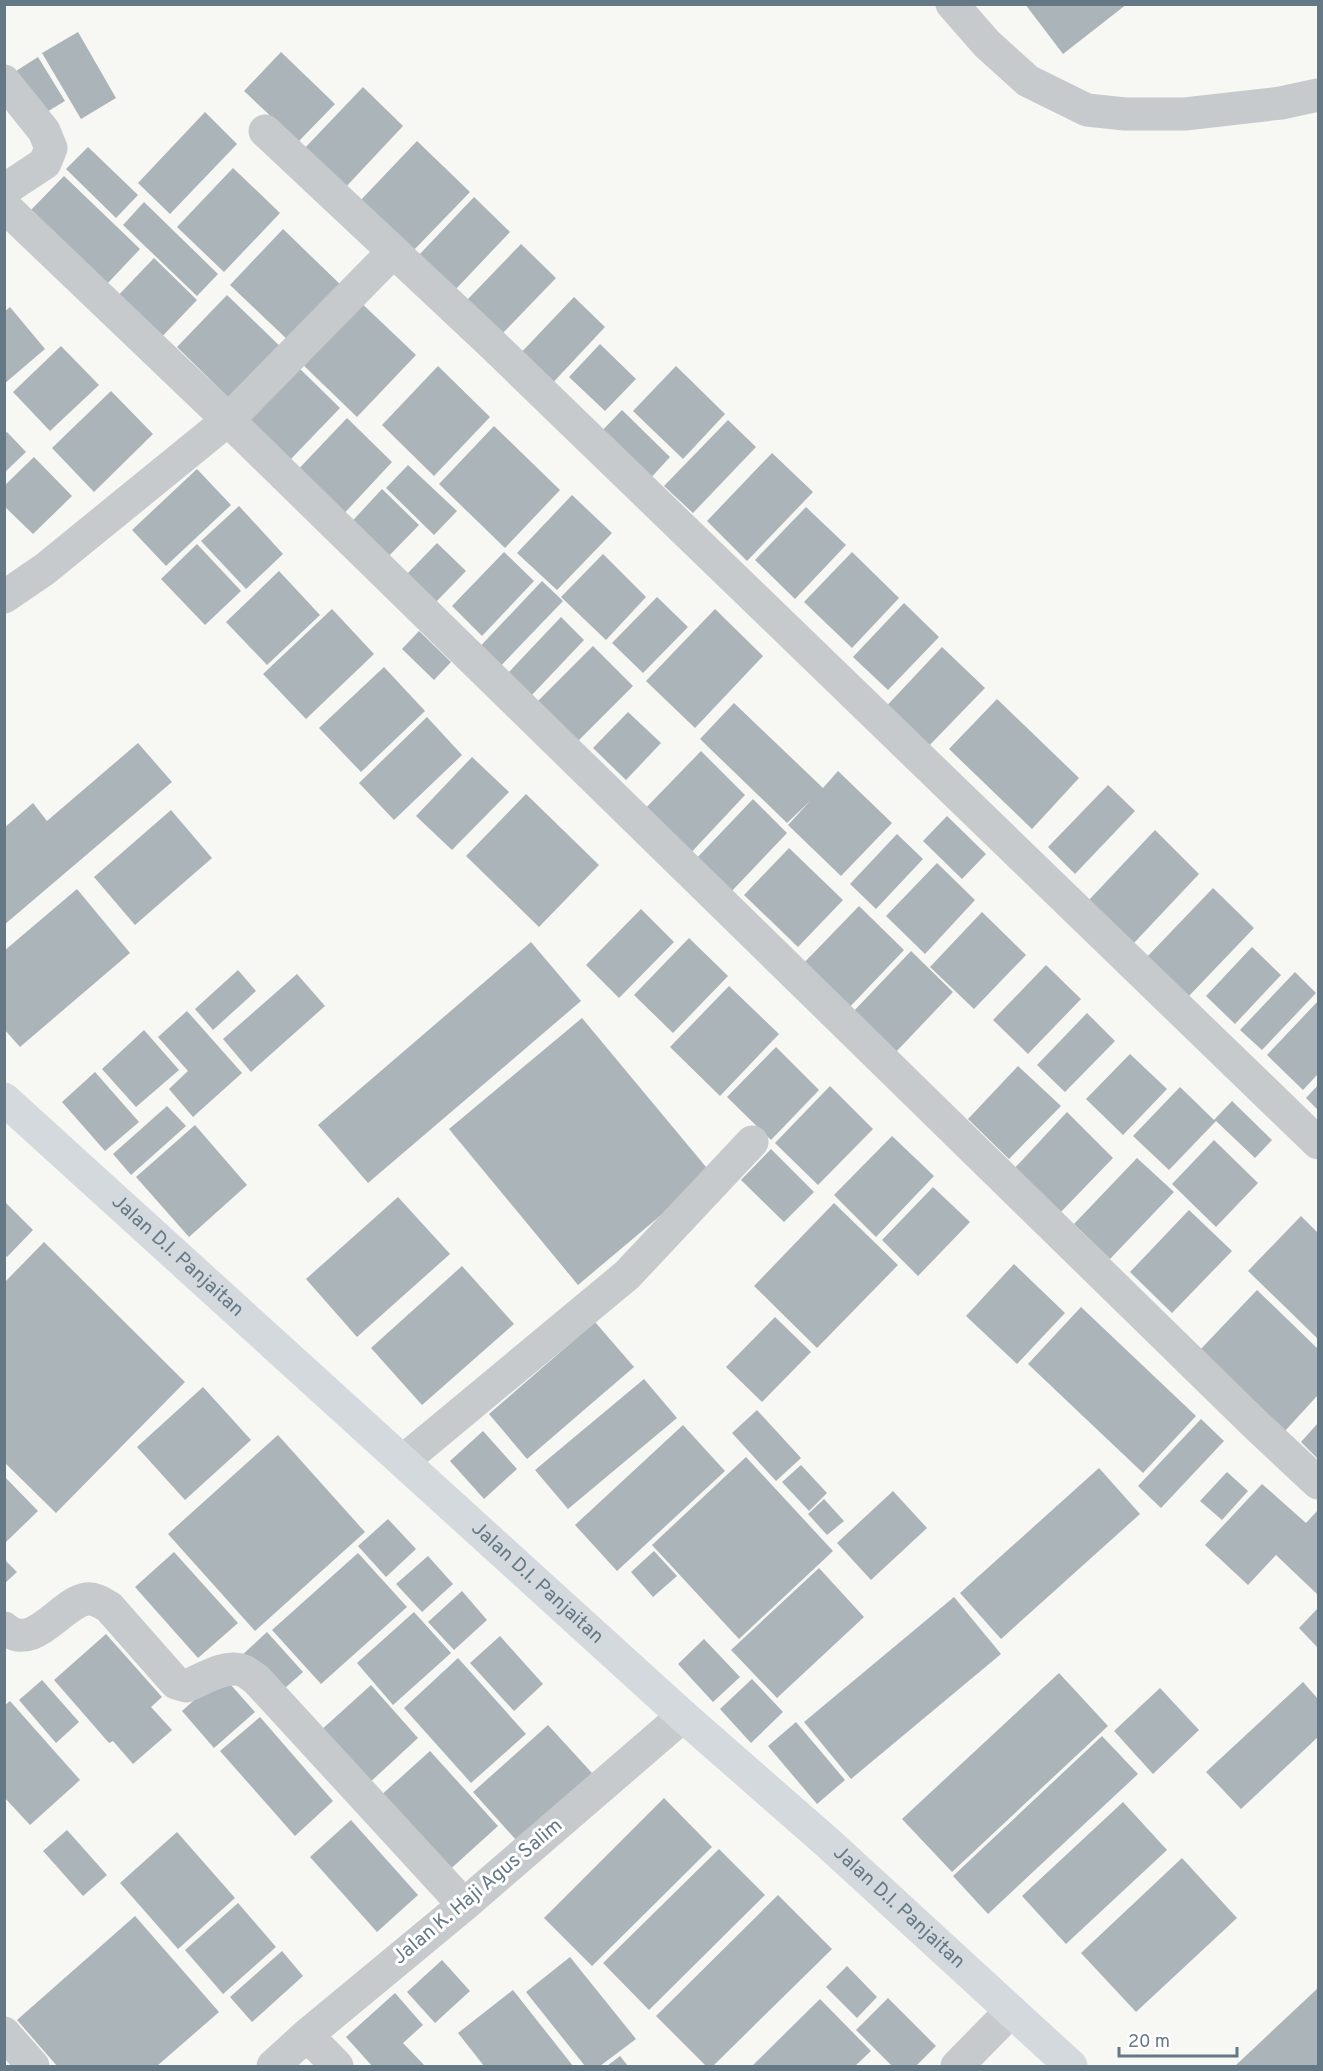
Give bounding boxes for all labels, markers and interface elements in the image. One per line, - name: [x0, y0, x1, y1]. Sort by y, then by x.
- street label: Jalan D.I. Panjaitan: [105, 1189, 249, 1323]
- street label: Jalan D.I. Panjaitan: [465, 1516, 609, 1650]
- street label: Jalan K. Haji Agus Salim: [388, 1813, 568, 1971]
- street label: Jalan D.I. Panjaitan: [827, 1841, 970, 1975]
- scale bar: [1119, 2020, 1238, 2058]
- text: 20 m: [1128, 2031, 1170, 2054]

